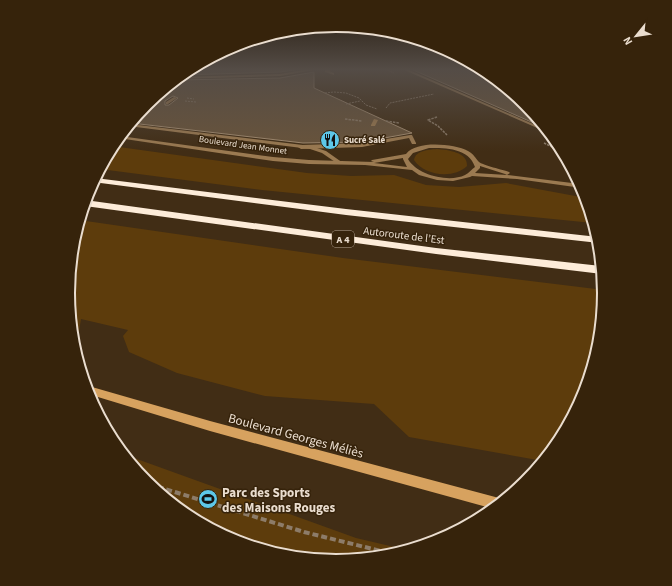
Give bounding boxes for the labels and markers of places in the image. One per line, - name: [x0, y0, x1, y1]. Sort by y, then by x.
- restaurant icon: Sucré Salé: [319, 129, 341, 151]
- place label: Sucré Salé: [344, 134, 386, 147]
- place label: Parc des Sports des Maisons Rouges: [222, 484, 336, 517]
- sports icon: Parc des Sports des Maisons Rouges: [197, 488, 219, 510]

